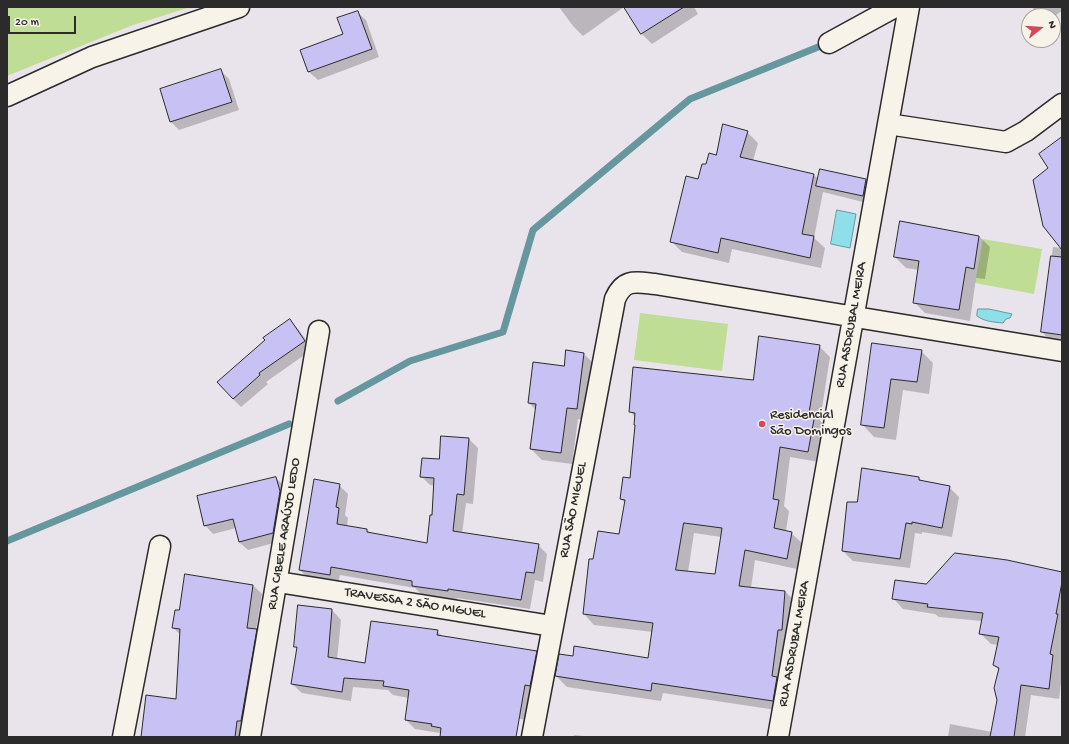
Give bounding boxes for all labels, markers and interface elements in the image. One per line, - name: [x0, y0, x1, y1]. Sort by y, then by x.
- scale bar: [10, 8, 78, 34]
- north arrow: [1021, 8, 1061, 48]
- text: 20 m: [15, 16, 39, 30]
- text: N: [1045, 20, 1058, 30]
- street label: RUA ASDRUBAL MEIRA: [833, 261, 871, 389]
- place label: Residencial São Domingos: [770, 408, 851, 440]
- marker: Residencial São Domingos: [757, 419, 767, 429]
- street label: RUA CIBELE ARAÚJO LEDO: [265, 457, 305, 611]
- street label: RUA SÃO MIGUEL: [556, 461, 592, 559]
- street label: RUA ASDRUBAL MEIRA: [776, 580, 814, 708]
- street label: TRAVESSA 2 SÃO MIGUEL: [343, 585, 487, 623]

